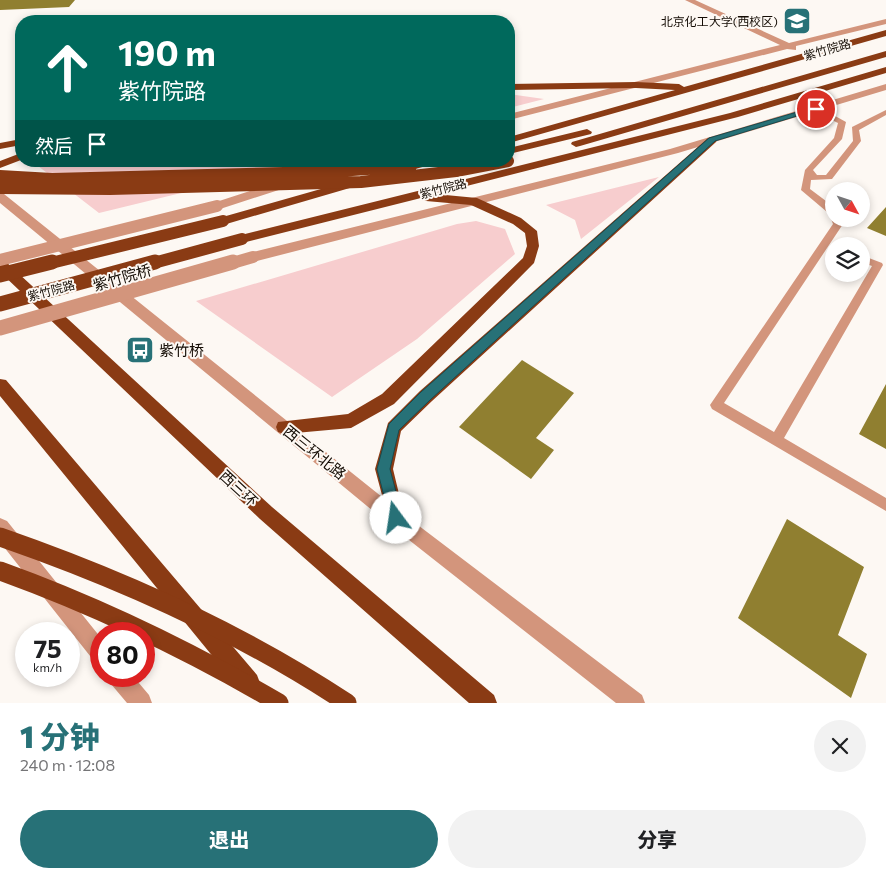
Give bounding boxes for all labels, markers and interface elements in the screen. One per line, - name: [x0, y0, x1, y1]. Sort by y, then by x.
- school or university icon: 北京化工大学(西校区): [782, 6, 812, 36]
- place label: 北京化工大学(西校区): [661, 14, 778, 28]
- text: 190 m: [118, 30, 216, 73]
- icon: ahead: [35, 35, 100, 100]
- street label: 紫竹院路: [802, 36, 852, 62]
- text: 紫竹院路: [118, 77, 206, 104]
- pin: [795, 88, 837, 130]
- icon: arrive: [802, 95, 830, 123]
- icon: arrive: [83, 130, 111, 158]
- text: 然后: [35, 134, 73, 157]
- street label: 紫竹院路: [418, 175, 468, 201]
- north arrow: [825, 182, 870, 228]
- map controls: [825, 182, 870, 282]
- button: layers: [825, 237, 870, 282]
- street label: 紫竹院桥: [91, 260, 153, 294]
- street label: 紫竹院路: [26, 277, 76, 303]
- bus stop icon: 紫竹桥: [125, 335, 155, 365]
- place label: 紫竹桥: [159, 341, 204, 359]
- street label: 西三环北路: [280, 421, 350, 483]
- street label: 西三环: [216, 466, 262, 510]
- position arrow: [369, 491, 421, 543]
- speed limit sign: 80: [90, 622, 155, 687]
- text: 75: [33, 633, 62, 663]
- text: km/h: [33, 660, 62, 674]
- text: 1 分钟: [20, 717, 100, 754]
- button: close: [814, 720, 866, 772]
- text: 240 m · 12:08: [20, 755, 115, 774]
- button: 退出: [20, 810, 438, 868]
- button: 分享: [448, 810, 866, 868]

